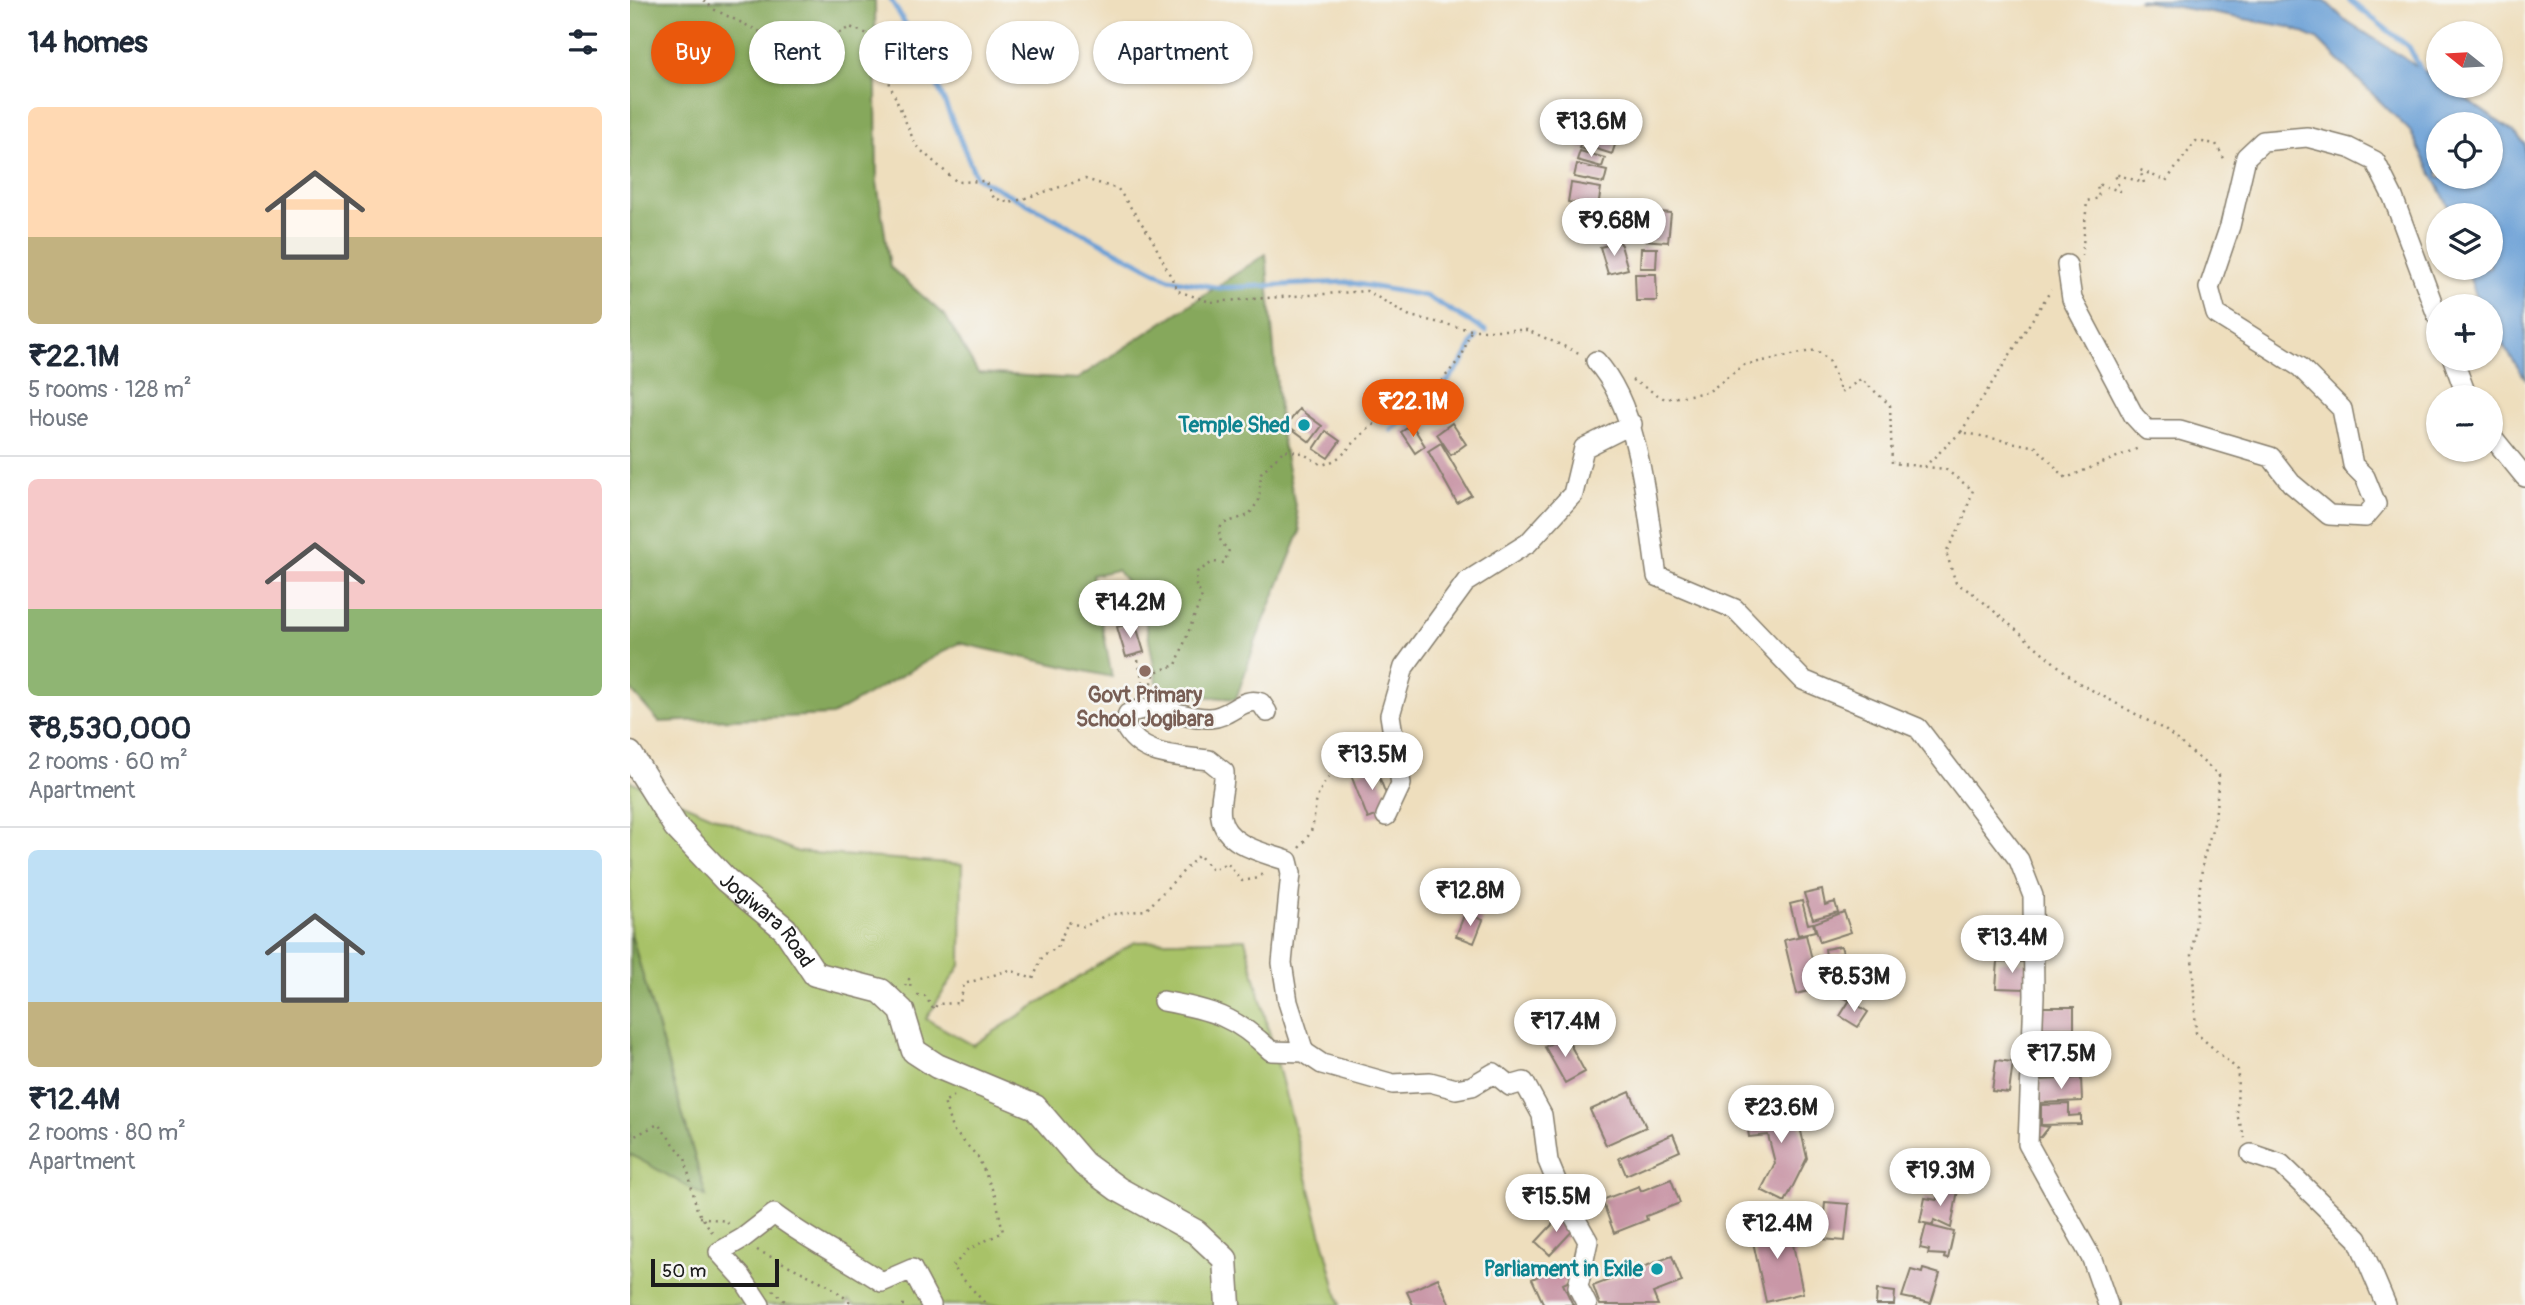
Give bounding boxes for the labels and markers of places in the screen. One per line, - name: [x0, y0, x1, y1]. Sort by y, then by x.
- pin: ₹13.6M: [1534, 100, 1648, 159]
- pin: ₹9.68M: [1557, 198, 1671, 258]
- pin: ₹22.1M: [1356, 380, 1470, 439]
- place label: Temple Shed: [1177, 412, 1290, 439]
- marker: Temple Shed: [1296, 417, 1312, 433]
- pin: ₹14.2M: [1073, 580, 1187, 640]
- marker: Govt Primary School Jogibara: [1137, 663, 1153, 679]
- place label: Govt Primary School Jogibara: [1076, 682, 1214, 733]
- pin: ₹13.5M: [1315, 732, 1429, 792]
- pin: ₹12.8M: [1413, 869, 1527, 928]
- pin: ₹13.4M: [1955, 916, 2069, 975]
- pin: ₹8.53M: [1797, 954, 1911, 1014]
- pin: ₹17.4M: [1508, 1000, 1622, 1059]
- pin: ₹17.5M: [2004, 1032, 2118, 1091]
- pin: ₹23.6M: [1724, 1086, 1838, 1145]
- pin: ₹19.3M: [1883, 1148, 1997, 1208]
- pin: ₹15.5M: [1499, 1174, 1613, 1234]
- pin: ₹12.4M: [1720, 1202, 1834, 1261]
- place label: Parliament in Exile: [1484, 1256, 1644, 1283]
- marker: Parliament in Exile: [1649, 1261, 1665, 1277]

